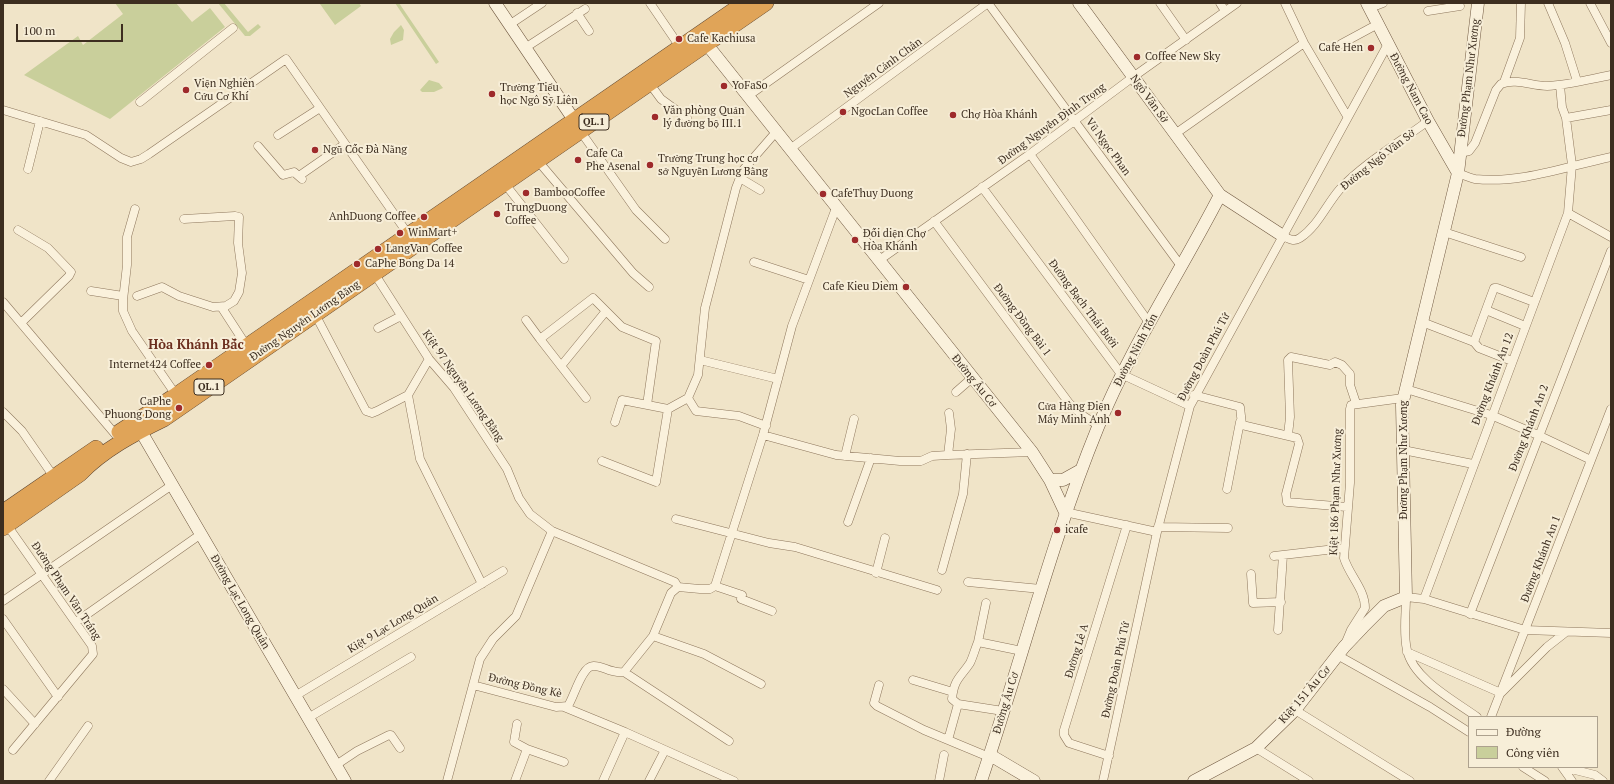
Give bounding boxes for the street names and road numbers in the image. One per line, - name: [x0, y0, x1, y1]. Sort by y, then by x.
- street label: Đường Phạm Như Xương: [1455, 18, 1483, 138]
- street label: Nguyễn Cảnh Chân: [841, 35, 925, 101]
- street label: Đường Nam Cao: [1387, 51, 1435, 127]
- street label: Ngô Văn Sở: [1127, 72, 1171, 126]
- street label: Đường Nguyễn Đình Trọng: [996, 81, 1108, 167]
- road number: QL.1: [579, 114, 609, 130]
- street label: Vũ Ngọc Phan: [1083, 116, 1133, 178]
- street label: Đường Ngô Văn Sở: [1338, 127, 1418, 193]
- street label: Đường Bạch Thái Bưởi: [1045, 257, 1121, 351]
- street label: Đường Nguyễn Lương Bằng: [248, 278, 362, 364]
- street label: Đường Đồng Bài 1: [991, 281, 1053, 359]
- street label: Đường Ninh Tốn: [1111, 311, 1161, 389]
- street label: Đường Đoàn Phú Tứ: [1175, 311, 1233, 403]
- street label: Kiệt 97 Nguyễn Lương Bằng: [419, 328, 507, 444]
- street label: Đường Khánh An 12: [1469, 331, 1517, 427]
- street label: Đường Âu Cơ: [949, 352, 999, 410]
- road number: QL.1: [194, 379, 224, 395]
- street label: Đường Khánh An 2: [1506, 383, 1552, 473]
- street label: Đường Phạm Như Xương: [1397, 400, 1411, 520]
- street label: Kiệt 186 Phạm Như Xương: [1327, 428, 1345, 556]
- street label: Đường Khánh An 1: [1518, 514, 1564, 604]
- street label: Đường Phạm Văn Tráng: [28, 540, 104, 642]
- street label: Đường Lạc Long Quân: [208, 552, 272, 652]
- street label: Kiệt 9 Lạc Long Quân: [345, 592, 441, 656]
- street label: Đường Đoàn Phú Tứ: [1099, 621, 1133, 719]
- street label: Đường Lê A: [1062, 622, 1092, 680]
- street label: Kiệt 151 Âu Cơ: [1276, 664, 1334, 726]
- street label: Đường Âu Cơ: [990, 670, 1022, 736]
- street label: Đường Đồng Kè: [487, 671, 563, 701]

